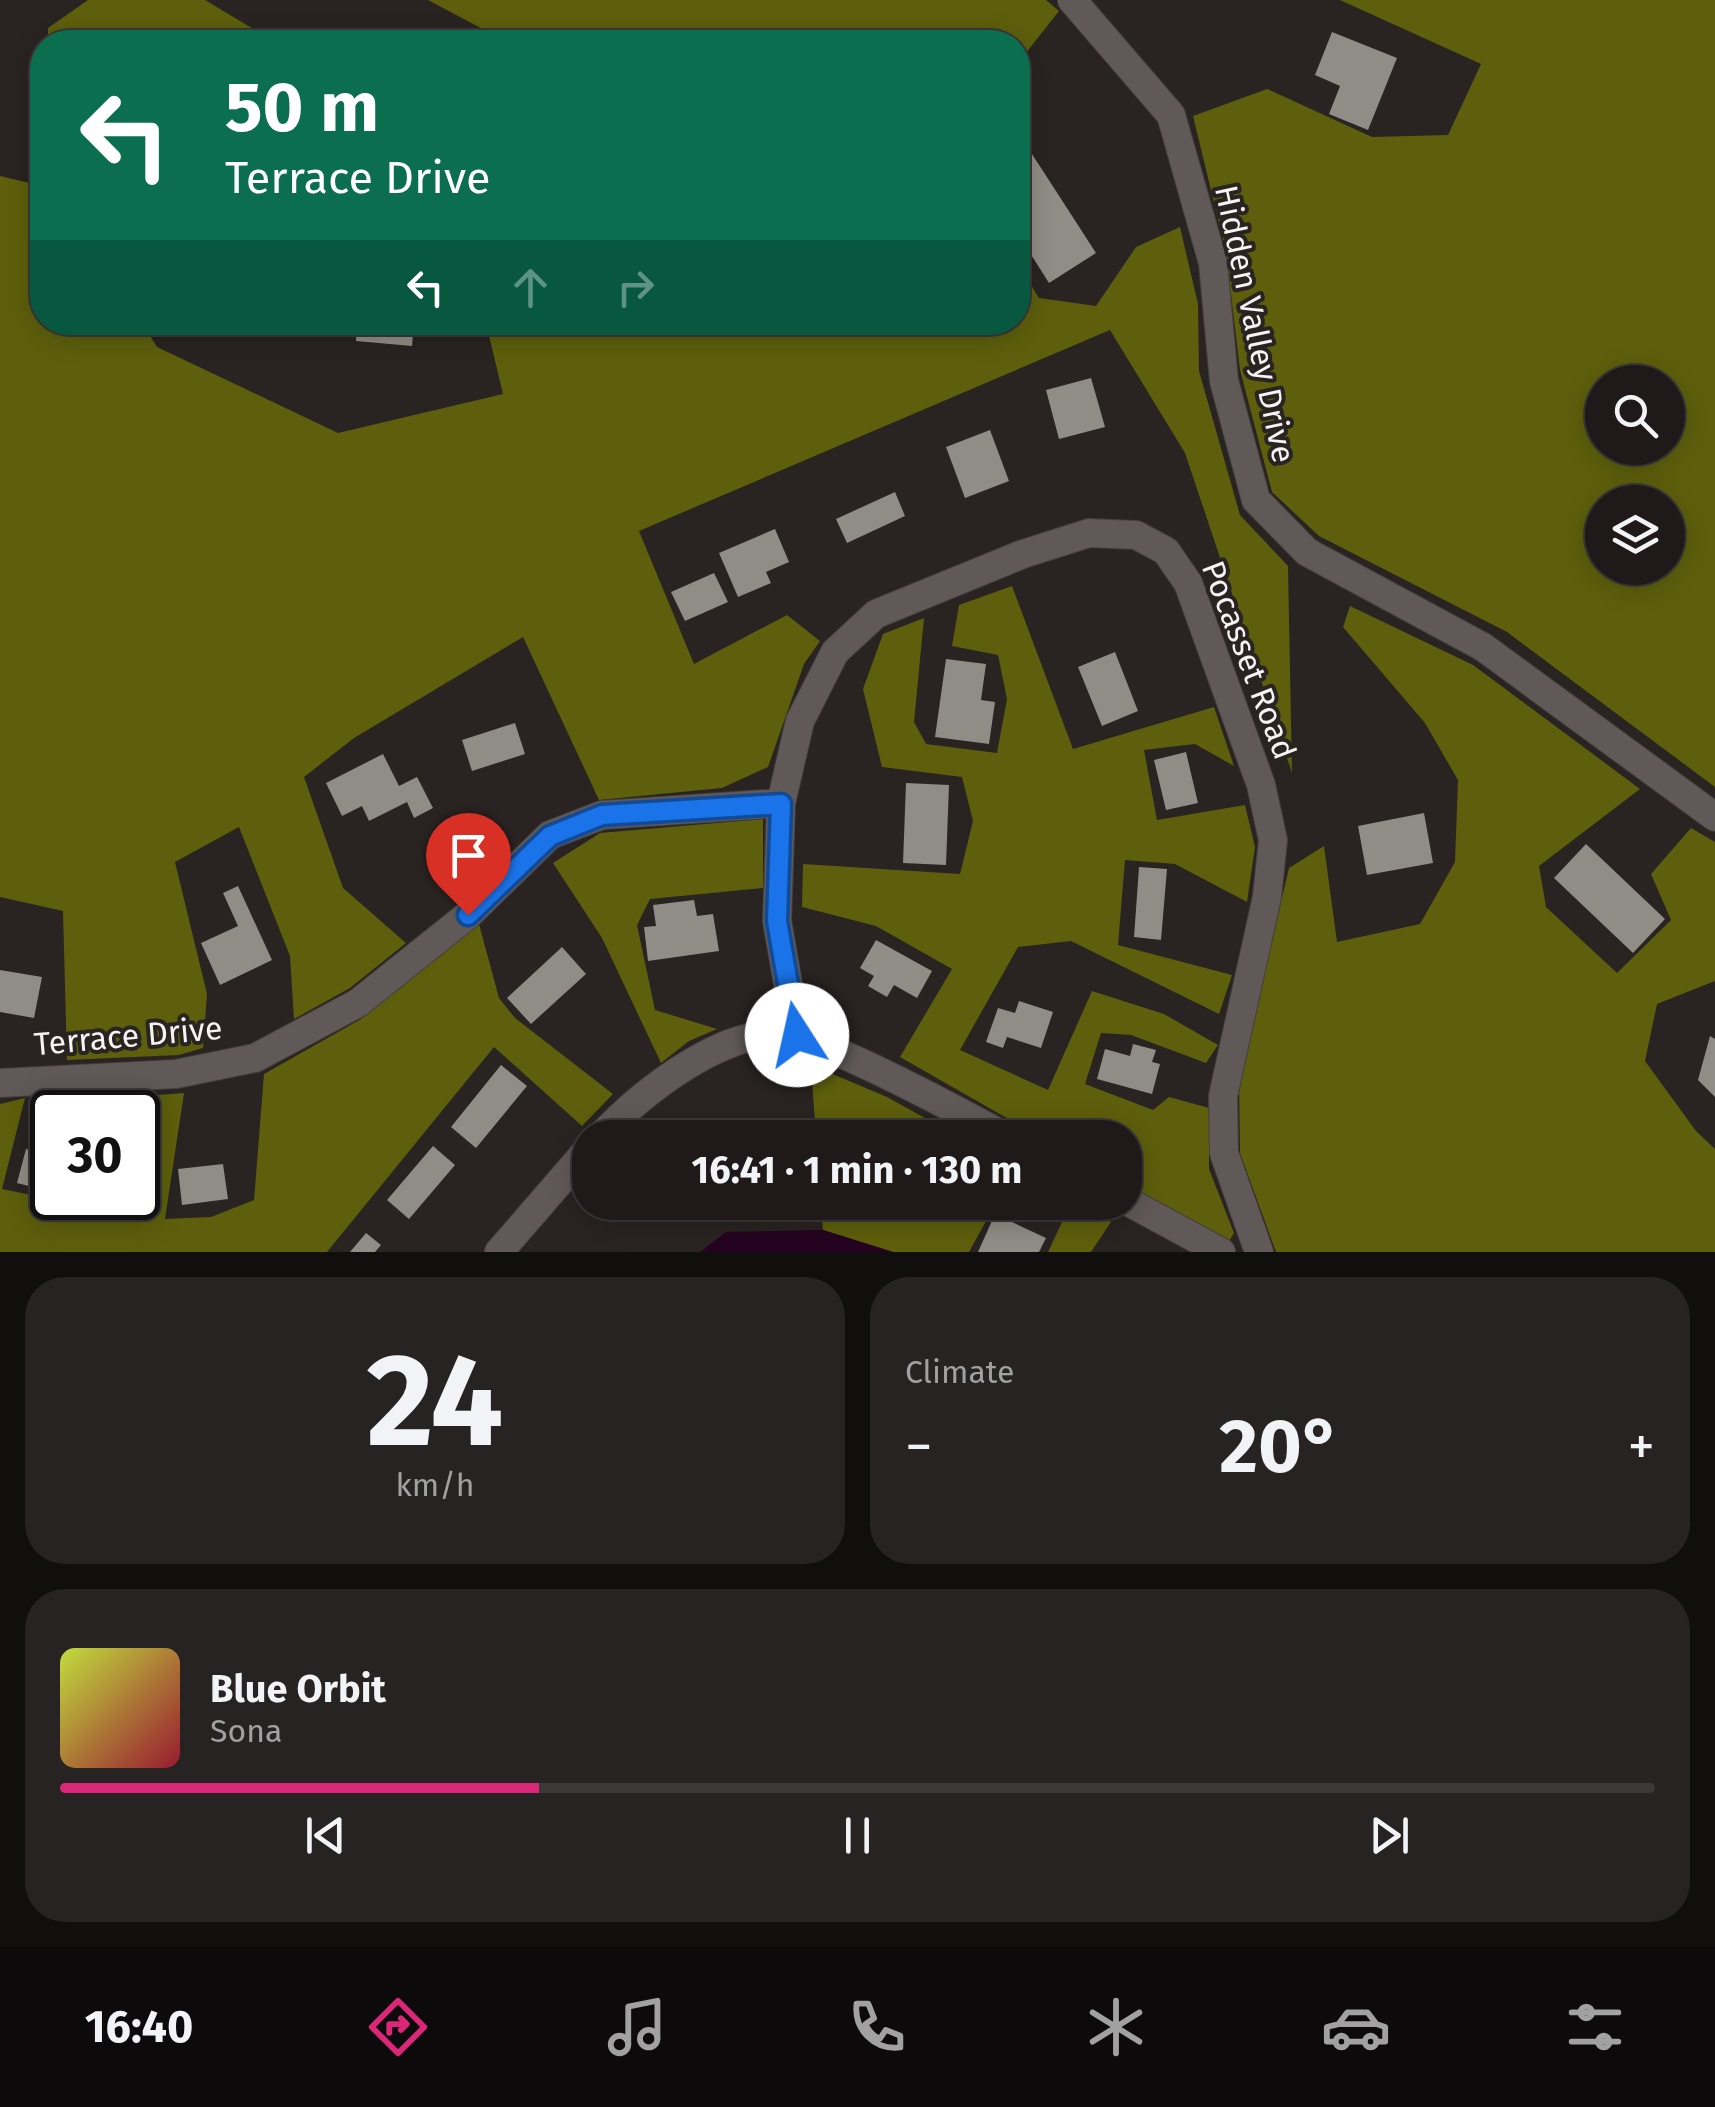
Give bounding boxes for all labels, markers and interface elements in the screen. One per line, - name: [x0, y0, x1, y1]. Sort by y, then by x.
- text: 50 m: [225, 66, 379, 150]
- icon: left: [60, 70, 190, 200]
- text: Terrace Drive: [225, 151, 491, 205]
- street label: Hidden Valley Drive: [1207, 182, 1303, 466]
- icon: left: [398, 260, 453, 315]
- icon: ahead: [503, 260, 558, 315]
- icon: right: [608, 260, 663, 315]
- map controls: [1585, 365, 1685, 585]
- button: search: [1585, 365, 1685, 465]
- button: layers: [1585, 485, 1685, 585]
- street label: Pocasset Road: [1194, 556, 1304, 764]
- pin: [426, 813, 511, 916]
- icon: arrive: [441, 828, 496, 883]
- position arrow: [745, 983, 849, 1087]
- street label: Terrace Drive: [32, 1009, 224, 1063]
- speed limit sign: 30: [30, 1090, 160, 1220]
- text: 16:41 · 1 min · 130 m: [692, 1147, 1022, 1193]
- text: 24: [367, 1323, 503, 1479]
- text: Climate: [905, 1353, 1014, 1391]
- text: 20°: [1219, 1402, 1341, 1492]
- text: −: [905, 1414, 933, 1480]
- text: +: [1628, 1414, 1655, 1480]
- text: km/h: [395, 1466, 475, 1504]
- text: Blue Orbit: [210, 1666, 386, 1712]
- text: Sona: [210, 1712, 282, 1750]
- icon: previous: [298, 1808, 353, 1863]
- icon: pause: [830, 1808, 885, 1863]
- icon: next: [1362, 1808, 1417, 1863]
- icon: directions: [363, 1992, 433, 2062]
- icon: music: [602, 1992, 672, 2062]
- icon: phone: [842, 1992, 912, 2062]
- icon: climate: [1081, 1992, 1151, 2062]
- icon: car: [1321, 1992, 1391, 2062]
- icon: filters: [1560, 1992, 1630, 2062]
- text: 16:40: [85, 2000, 193, 2054]

